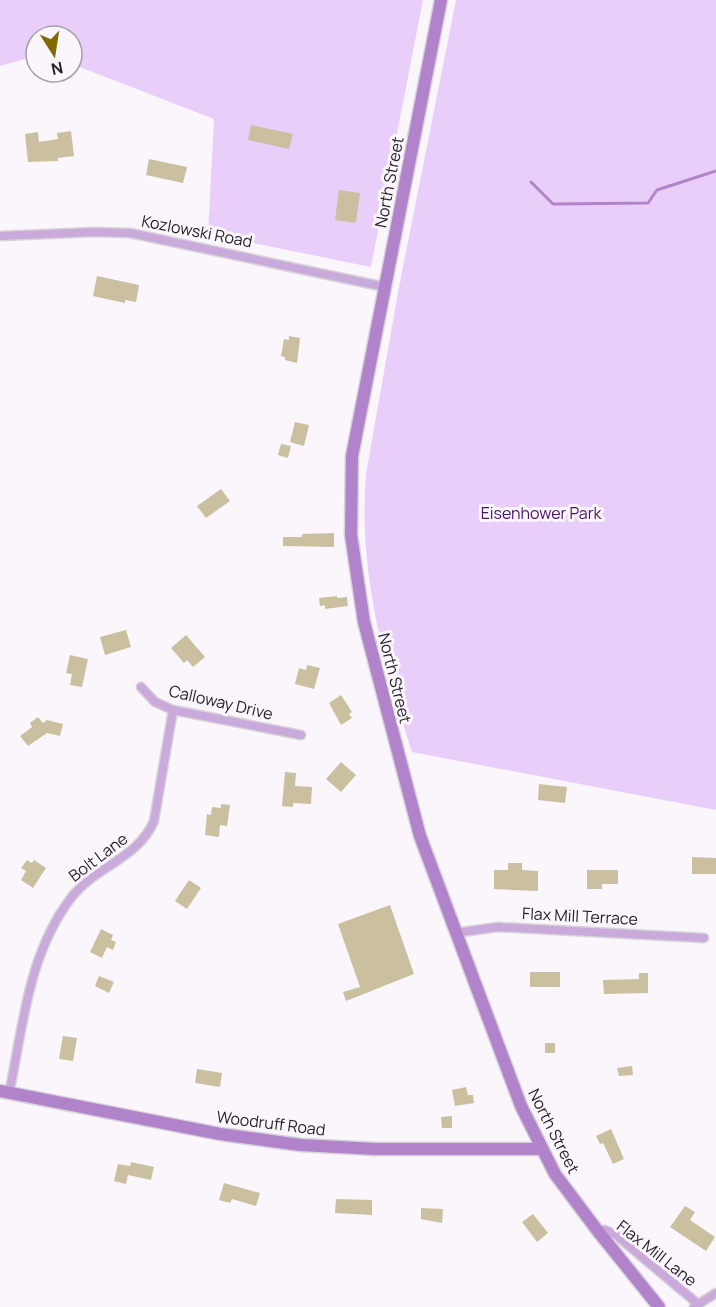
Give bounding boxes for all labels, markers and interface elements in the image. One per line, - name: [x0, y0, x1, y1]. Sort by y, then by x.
- north arrow: [24, 24, 84, 84]
- text: N: [49, 57, 65, 81]
- street label: North Street: [369, 135, 409, 229]
- street label: Kozlowski Road: [140, 209, 254, 253]
- park label: Eisenhower Park: [481, 502, 602, 524]
- street label: North Street: [373, 631, 417, 725]
- street label: Calloway Drive: [167, 679, 275, 725]
- street label: Bolt Lane: [64, 828, 132, 886]
- street label: Flax Mill Terrace: [522, 902, 638, 930]
- street label: North Street: [523, 1085, 585, 1177]
- street label: Woodruff Road: [215, 1105, 327, 1141]
- street label: Flax Mill Lane: [612, 1215, 702, 1291]

